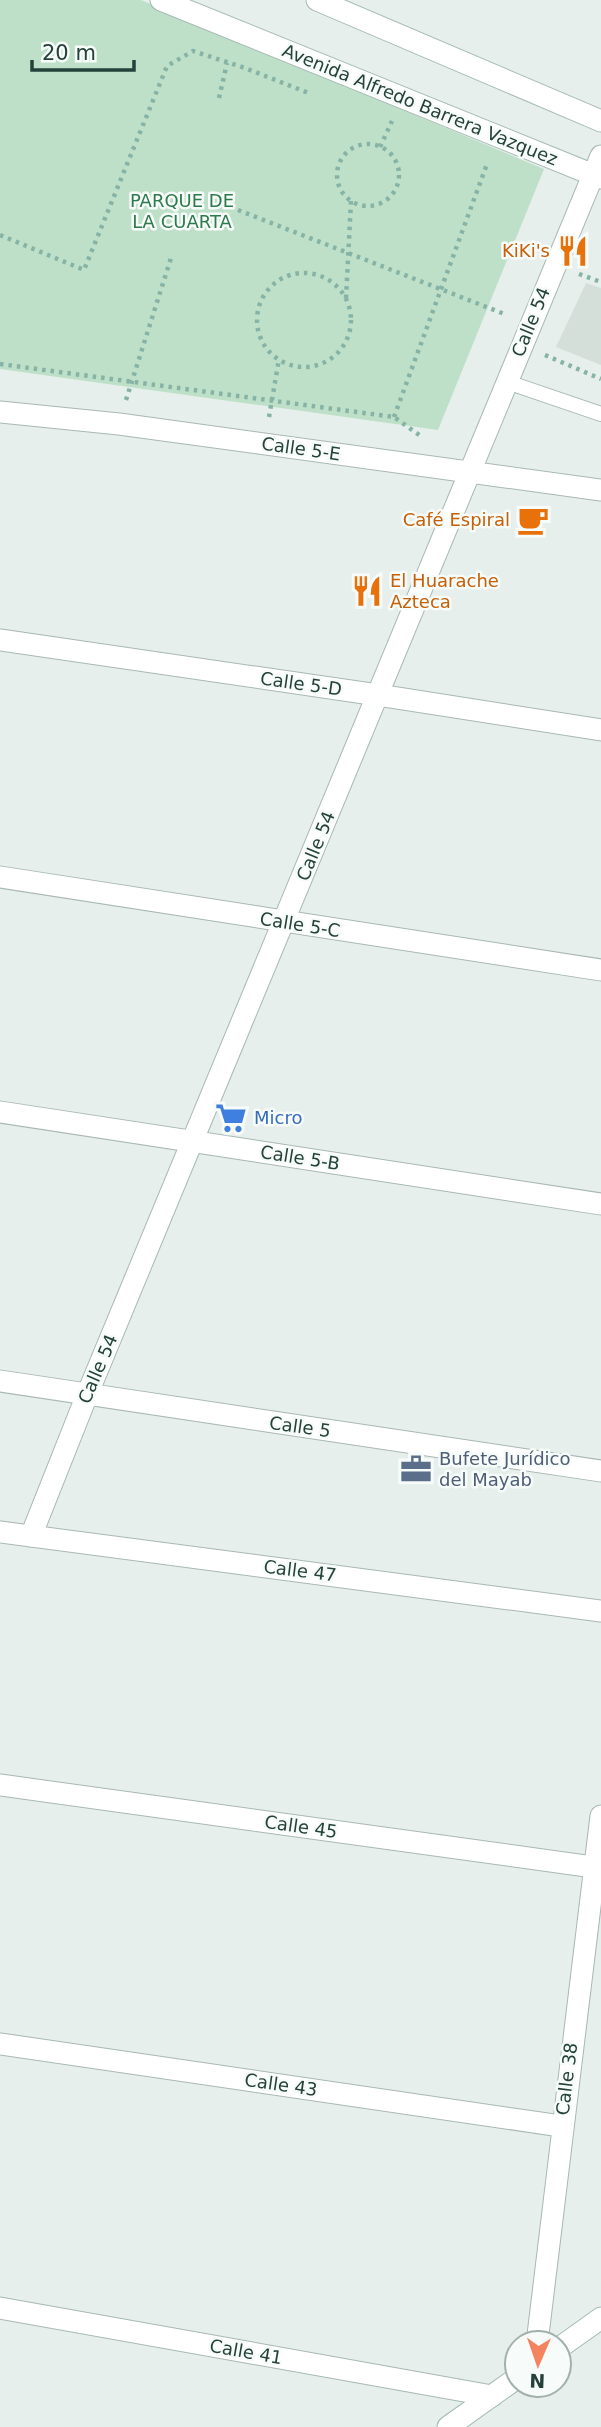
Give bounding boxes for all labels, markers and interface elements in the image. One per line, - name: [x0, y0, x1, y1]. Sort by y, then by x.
- scale bar: [32, 28, 133, 72]
- street label: Avenida Alfredo Barrera Vazquez: [280, 40, 561, 170]
- text: 20 m: [42, 41, 96, 65]
- park label: PARQUE DE LA CUARTA: [130, 190, 234, 232]
- restaurant icon: KiKi's: [556, 234, 590, 268]
- place label: KiKi's: [502, 240, 550, 261]
- street label: Calle 54: [507, 284, 554, 360]
- street label: Calle 5-E: [260, 433, 342, 464]
- cafe icon: Café Espiral: [516, 503, 550, 537]
- place label: Café Espiral: [403, 509, 510, 530]
- place label: El Huarache Azteca: [390, 570, 499, 612]
- restaurant icon: El Huarache Azteca: [350, 574, 384, 608]
- street label: Calle 5-D: [259, 667, 343, 700]
- street label: Calle 54: [292, 808, 339, 884]
- street label: Calle 5-C: [258, 908, 342, 941]
- supermarket icon: Micro: [214, 1101, 248, 1135]
- place label: Micro: [254, 1107, 302, 1128]
- street label: Calle 5-B: [259, 1141, 341, 1174]
- street label: Calle 54: [74, 1331, 122, 1407]
- street label: Calle 5: [268, 1412, 332, 1441]
- place label: Bufete Jurídico del Mayab: [439, 1448, 570, 1490]
- office icon: Bufete Jurídico del Mayab: [399, 1452, 433, 1486]
- street label: Calle 47: [262, 1556, 338, 1585]
- street label: Calle 45: [263, 1811, 339, 1842]
- street label: Calle 38: [552, 2041, 581, 2117]
- street label: Calle 43: [243, 2069, 319, 2100]
- north arrow: [503, 2329, 573, 2399]
- street label: Calle 41: [208, 2335, 284, 2368]
- text: N: [529, 2370, 546, 2392]

